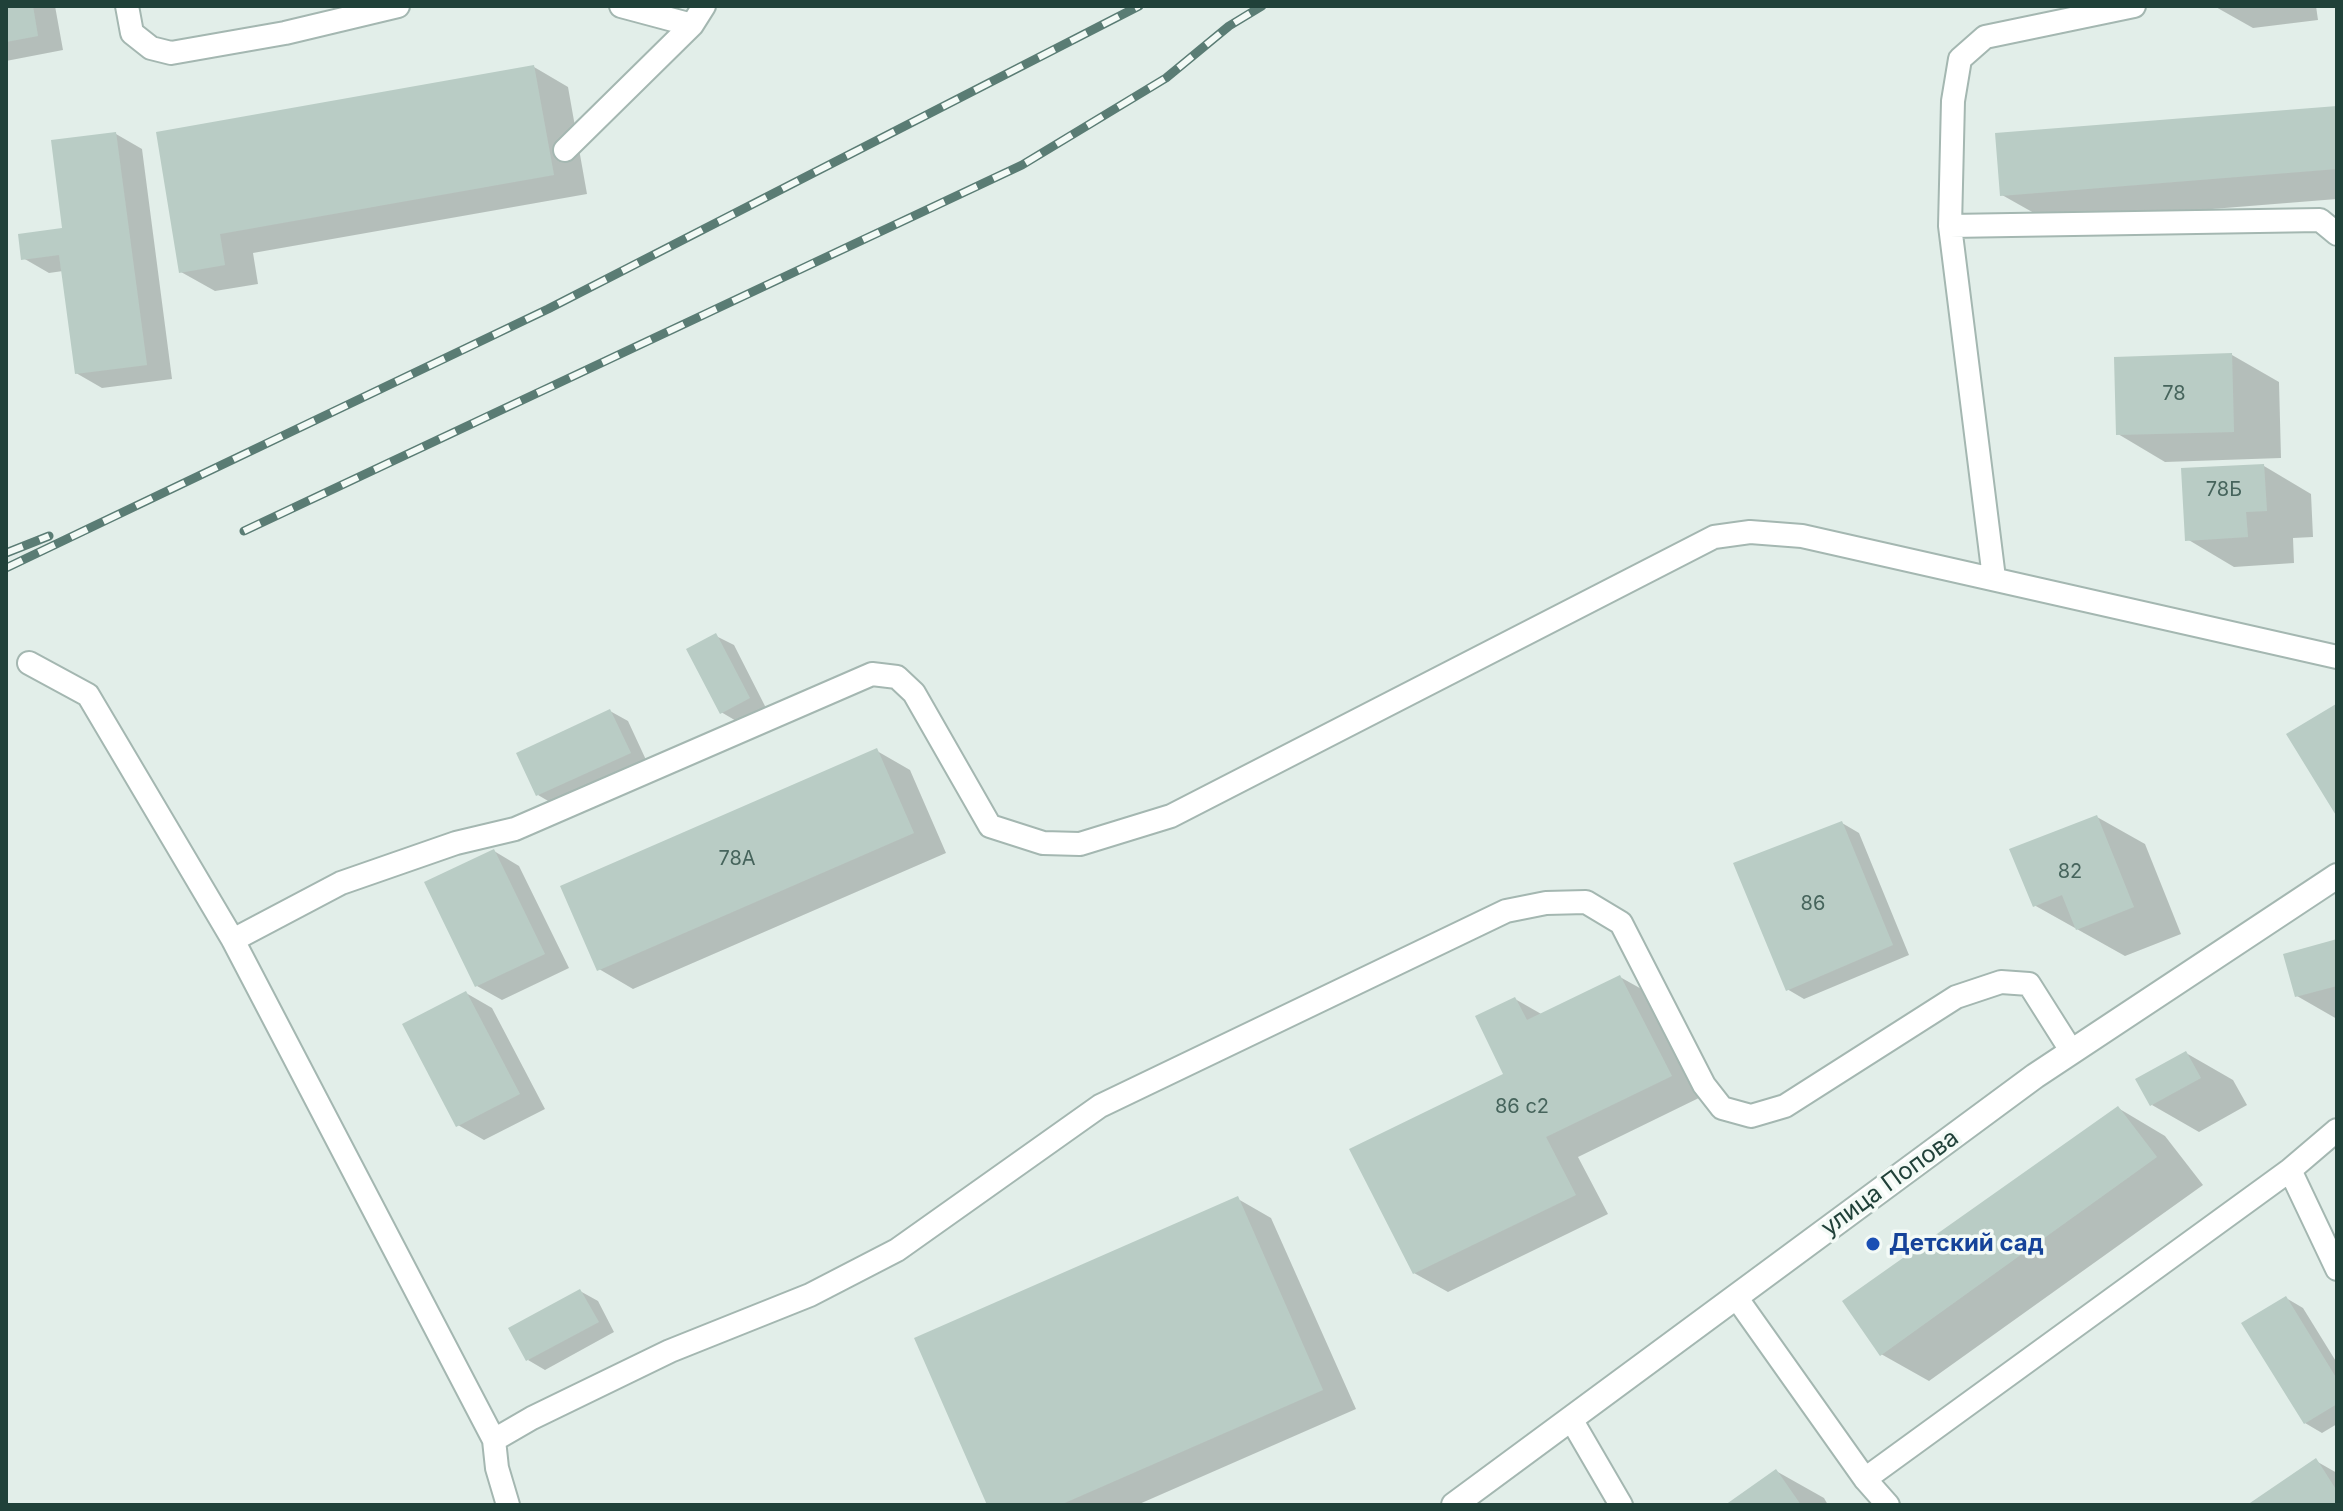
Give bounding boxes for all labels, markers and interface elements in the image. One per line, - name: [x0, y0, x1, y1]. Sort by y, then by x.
- house number: 78: [2162, 382, 2186, 406]
- house number: 78Б: [2206, 478, 2242, 502]
- house number: 78А: [718, 847, 756, 871]
- house number: 82: [2058, 860, 2082, 884]
- house number: 86: [1801, 892, 1825, 916]
- house number: 86 с2: [1495, 1095, 1549, 1119]
- street label: улица Попова: [1816, 1124, 1964, 1242]
- place label: Детский сад: [1889, 1230, 2044, 1258]
- marker: Детский сад: [1864, 1235, 1882, 1253]

